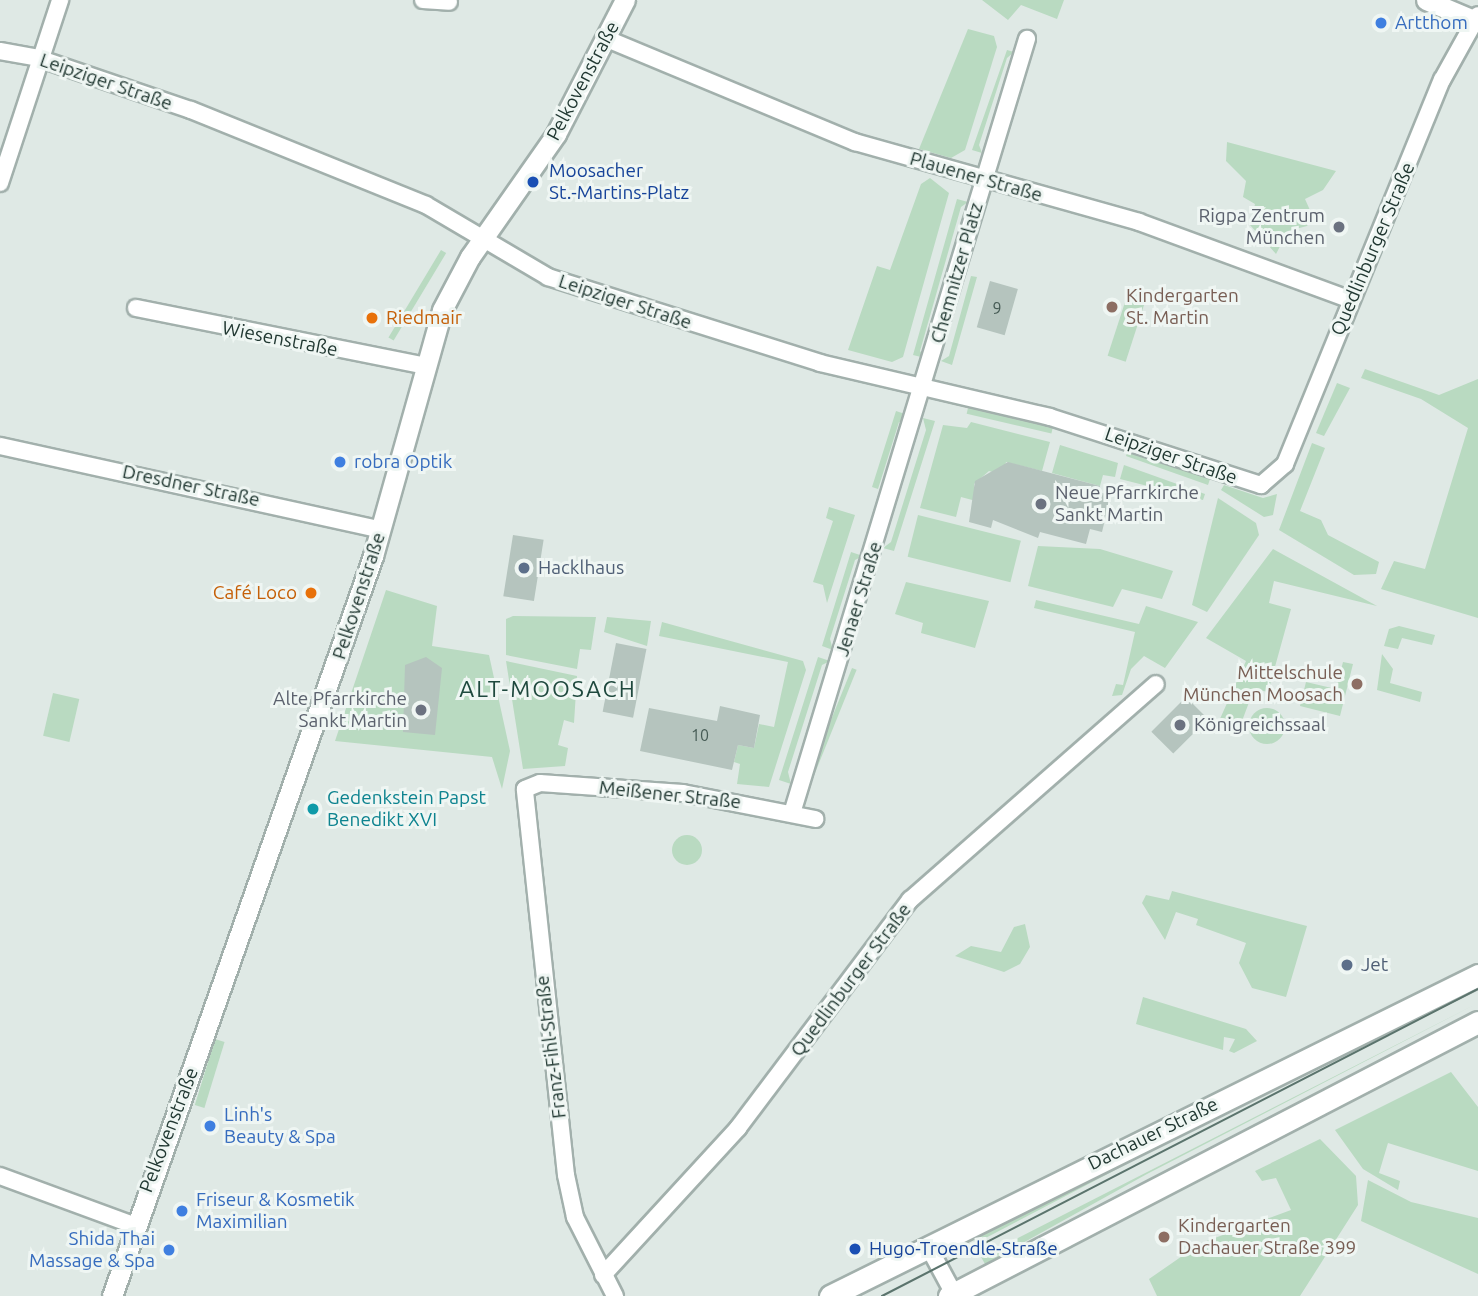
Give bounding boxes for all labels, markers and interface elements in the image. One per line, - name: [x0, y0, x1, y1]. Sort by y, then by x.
- place label: Artthom: [1395, 12, 1468, 34]
- marker: Artthom: [1373, 15, 1389, 31]
- street label: Pelkovenstraße: [542, 17, 624, 145]
- street label: Leipziger Straße: [37, 49, 175, 115]
- street label: Plauener Straße: [907, 147, 1045, 207]
- street label: Quedlinburger Straße: [1326, 159, 1420, 339]
- place label: Moosacher St.-Martins-Platz: [549, 160, 689, 204]
- marker: Moosacher St.-Martins-Platz: [523, 172, 543, 192]
- street label: Chemnitzer Platz: [926, 200, 988, 346]
- place label: Rigpa Zentrum München: [1198, 205, 1325, 249]
- marker: Rigpa Zentrum München: [1331, 219, 1347, 235]
- street label: Leipziger Straße: [556, 270, 694, 334]
- place label: Kindergarten St. Martin: [1126, 285, 1239, 329]
- house number: 9: [992, 298, 1002, 318]
- marker: Kindergarten St. Martin: [1104, 299, 1120, 315]
- place label: Riedmair: [386, 307, 462, 329]
- marker: Riedmair: [364, 310, 380, 326]
- street label: Wiesenstraße: [220, 317, 340, 361]
- street label: Leipziger Straße: [1102, 423, 1240, 489]
- place label: robra Optik: [354, 451, 452, 473]
- marker: robra Optik: [332, 454, 348, 470]
- street label: Dresdner Straße: [120, 460, 262, 512]
- place label: Neue Pfarrkirche Sankt Martin: [1055, 482, 1199, 526]
- marker: Neue Pfarrkirche Sankt Martin: [1033, 496, 1049, 512]
- street label: Pelkovenstraße: [328, 530, 390, 662]
- street label: Jenaer Straße: [831, 539, 887, 659]
- place label: Hacklhaus: [538, 557, 624, 579]
- marker: Hacklhaus: [516, 560, 532, 576]
- place label: Café Loco: [213, 582, 297, 604]
- marker: Café Loco: [303, 585, 319, 601]
- place label: Mittelschule München Moosach: [1183, 662, 1343, 706]
- district label: ALT-MOOSACH: [461, 675, 635, 703]
- marker: Mittelschule München Moosach: [1349, 676, 1365, 692]
- place label: Alte Pfarrkirche Sankt Martin: [273, 688, 407, 732]
- marker: Alte Pfarrkirche Sankt Martin: [413, 702, 429, 718]
- place label: Königreichssaal: [1194, 714, 1326, 736]
- marker: Königreichssaal: [1172, 717, 1188, 733]
- house number: 10: [691, 725, 709, 745]
- street label: Meißener Straße: [598, 776, 742, 814]
- place label: Gedenkstein Papst Benedikt XVI: [327, 787, 486, 831]
- marker: Gedenkstein Papst Benedikt XVI: [305, 801, 321, 817]
- street label: Quedlinburger Straße: [786, 899, 916, 1061]
- place label: Jet: [1361, 954, 1388, 976]
- marker: Jet: [1339, 957, 1355, 973]
- street label: Franz-Fihl-Straße: [531, 974, 571, 1120]
- street label: Pelkovenstraße: [135, 1064, 203, 1196]
- street label: Dachauer Straße: [1084, 1093, 1222, 1175]
- place label: Linh's Beauty & Spa: [224, 1104, 336, 1148]
- marker: Linh's Beauty & Spa: [202, 1118, 218, 1134]
- place label: Friseur & Kosmetik Maximilian: [196, 1189, 355, 1233]
- marker: Friseur & Kosmetik Maximilian: [174, 1203, 190, 1219]
- place label: Kindergarten Dachauer Straße 399: [1178, 1215, 1356, 1259]
- place label: Shida Thai Massage & Spa: [29, 1228, 155, 1272]
- marker: Kindergarten Dachauer Straße 399: [1156, 1229, 1172, 1245]
- place label: Hugo-Troendle-Straße: [869, 1238, 1058, 1260]
- marker: Hugo-Troendle-Straße: [847, 1241, 863, 1257]
- marker: Shida Thai Massage & Spa: [161, 1242, 177, 1258]

